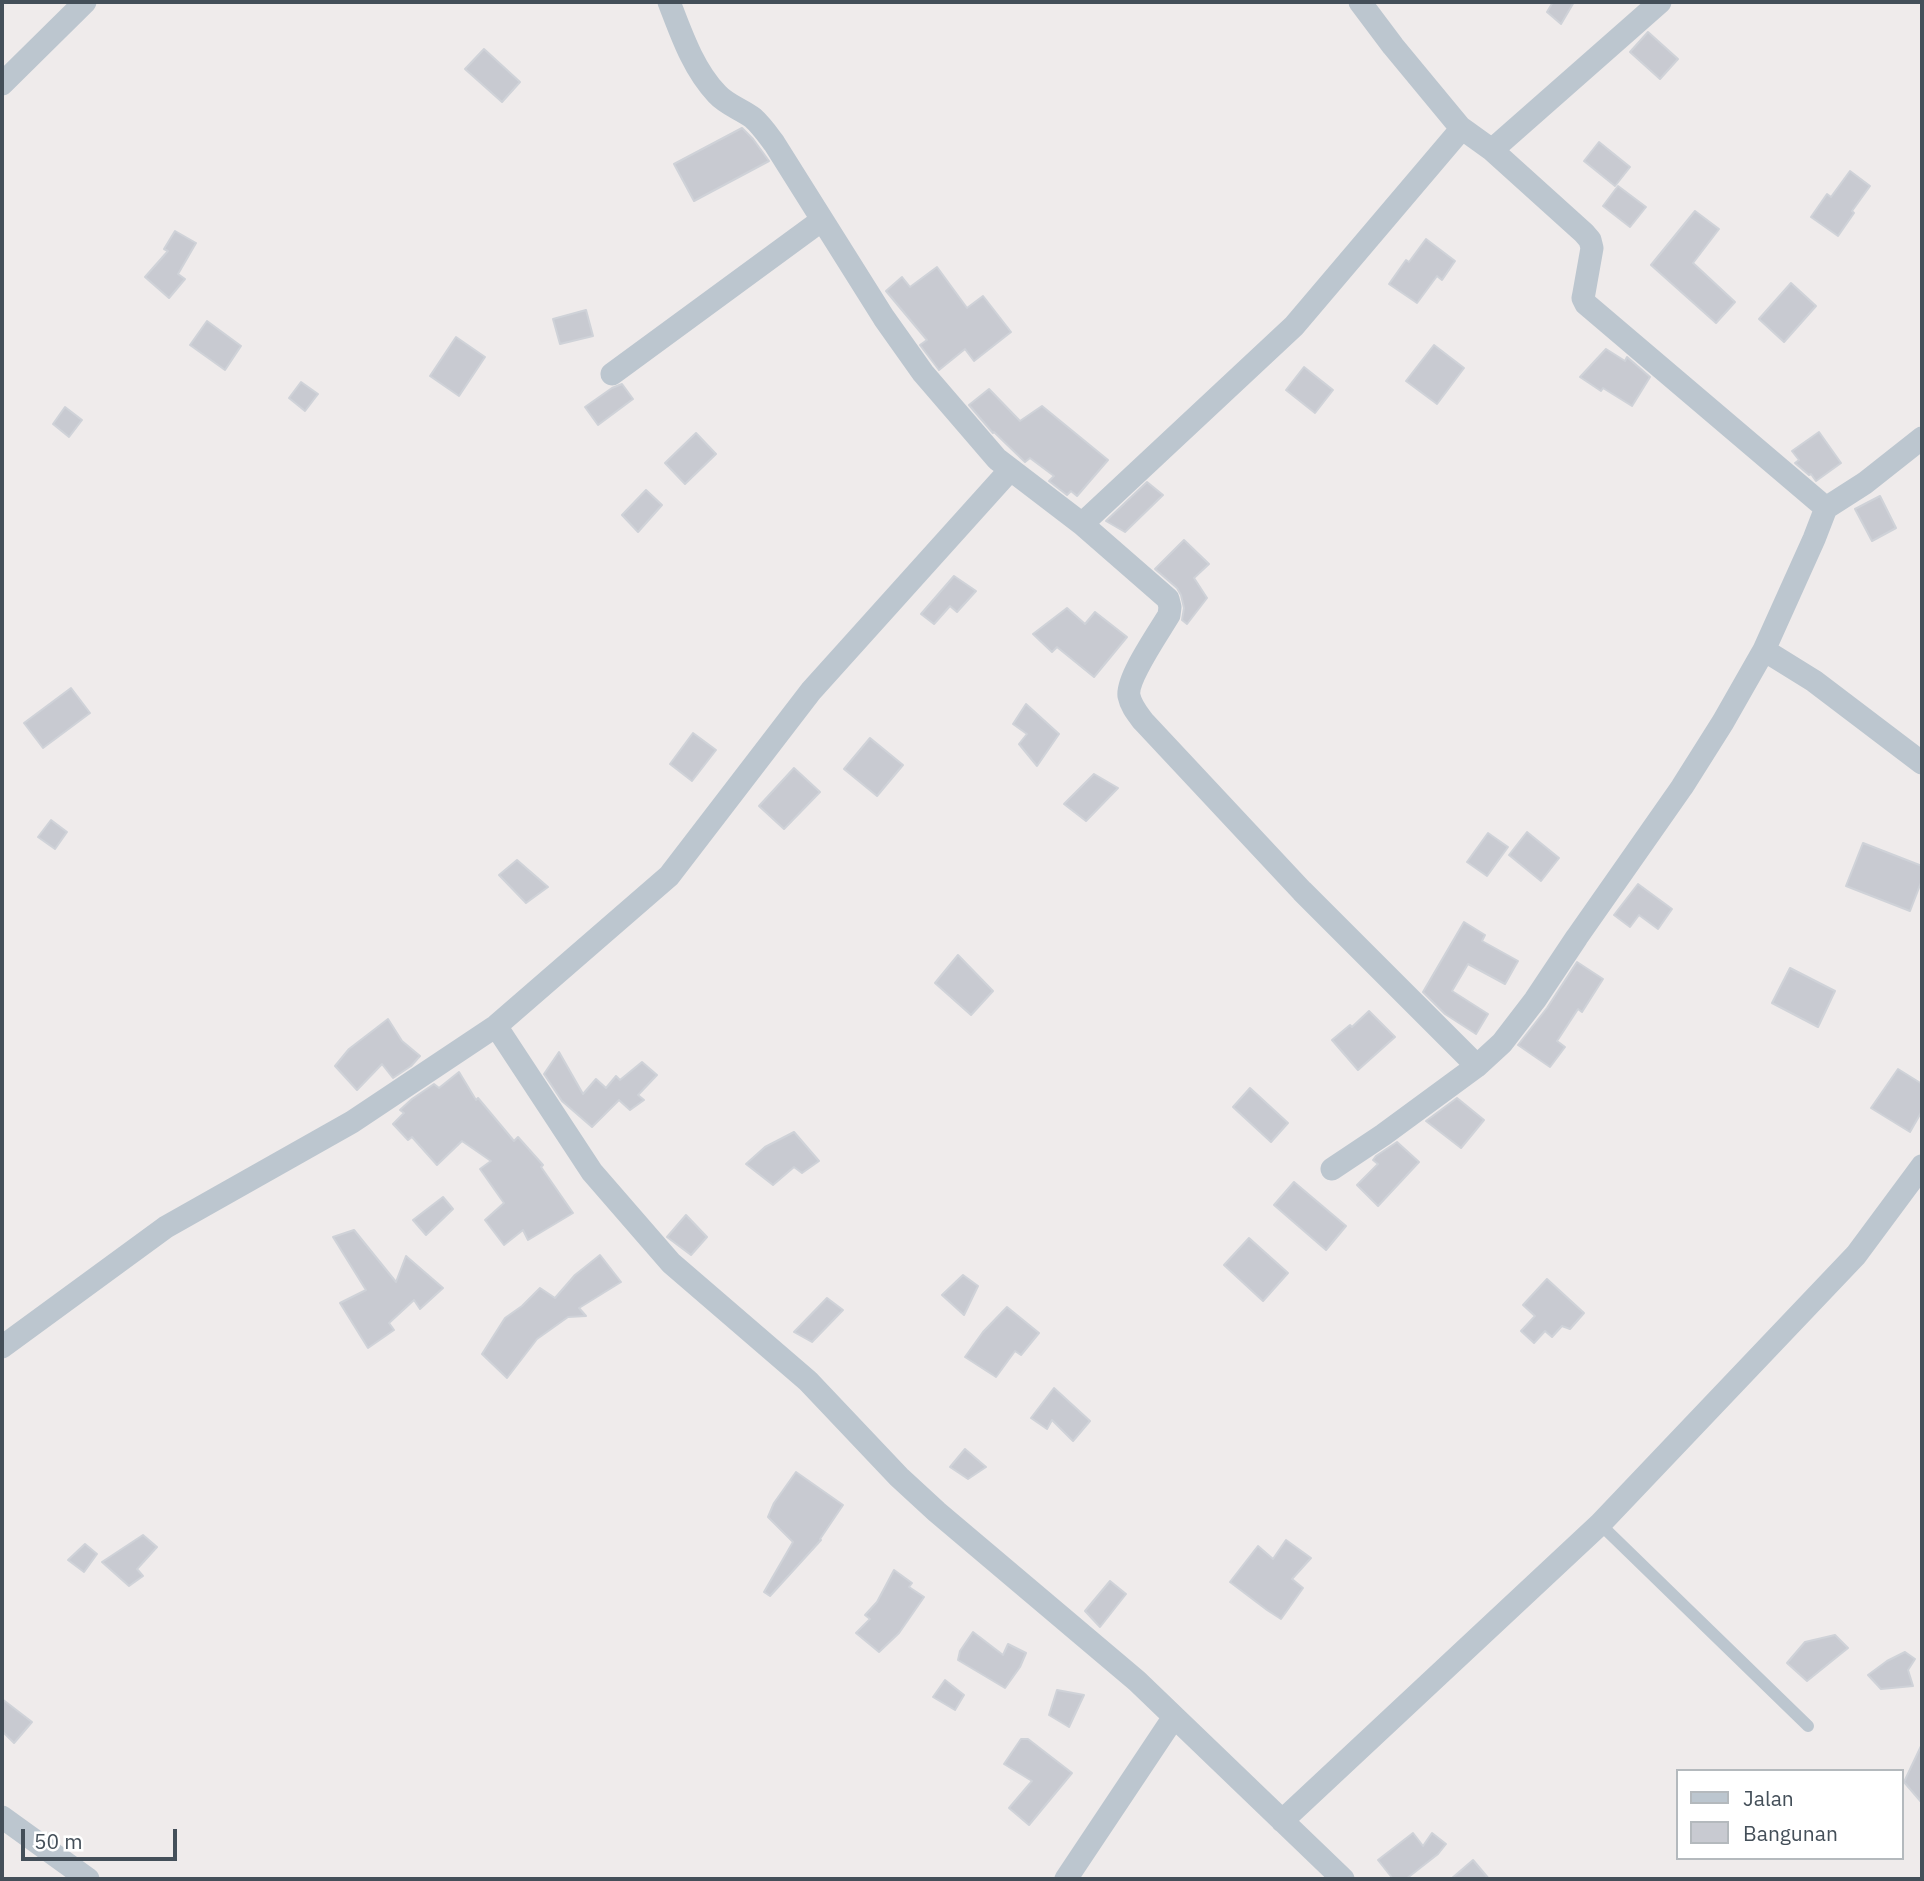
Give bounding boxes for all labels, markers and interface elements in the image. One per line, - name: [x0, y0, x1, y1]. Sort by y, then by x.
- legend: [1675, 1769, 1903, 1860]
- text: Jalan: [1743, 1784, 1794, 1812]
- scale bar: [24, 1814, 180, 1858]
- text: Bangunan: [1743, 1819, 1838, 1847]
- text: 50 m: [34, 1827, 83, 1855]

